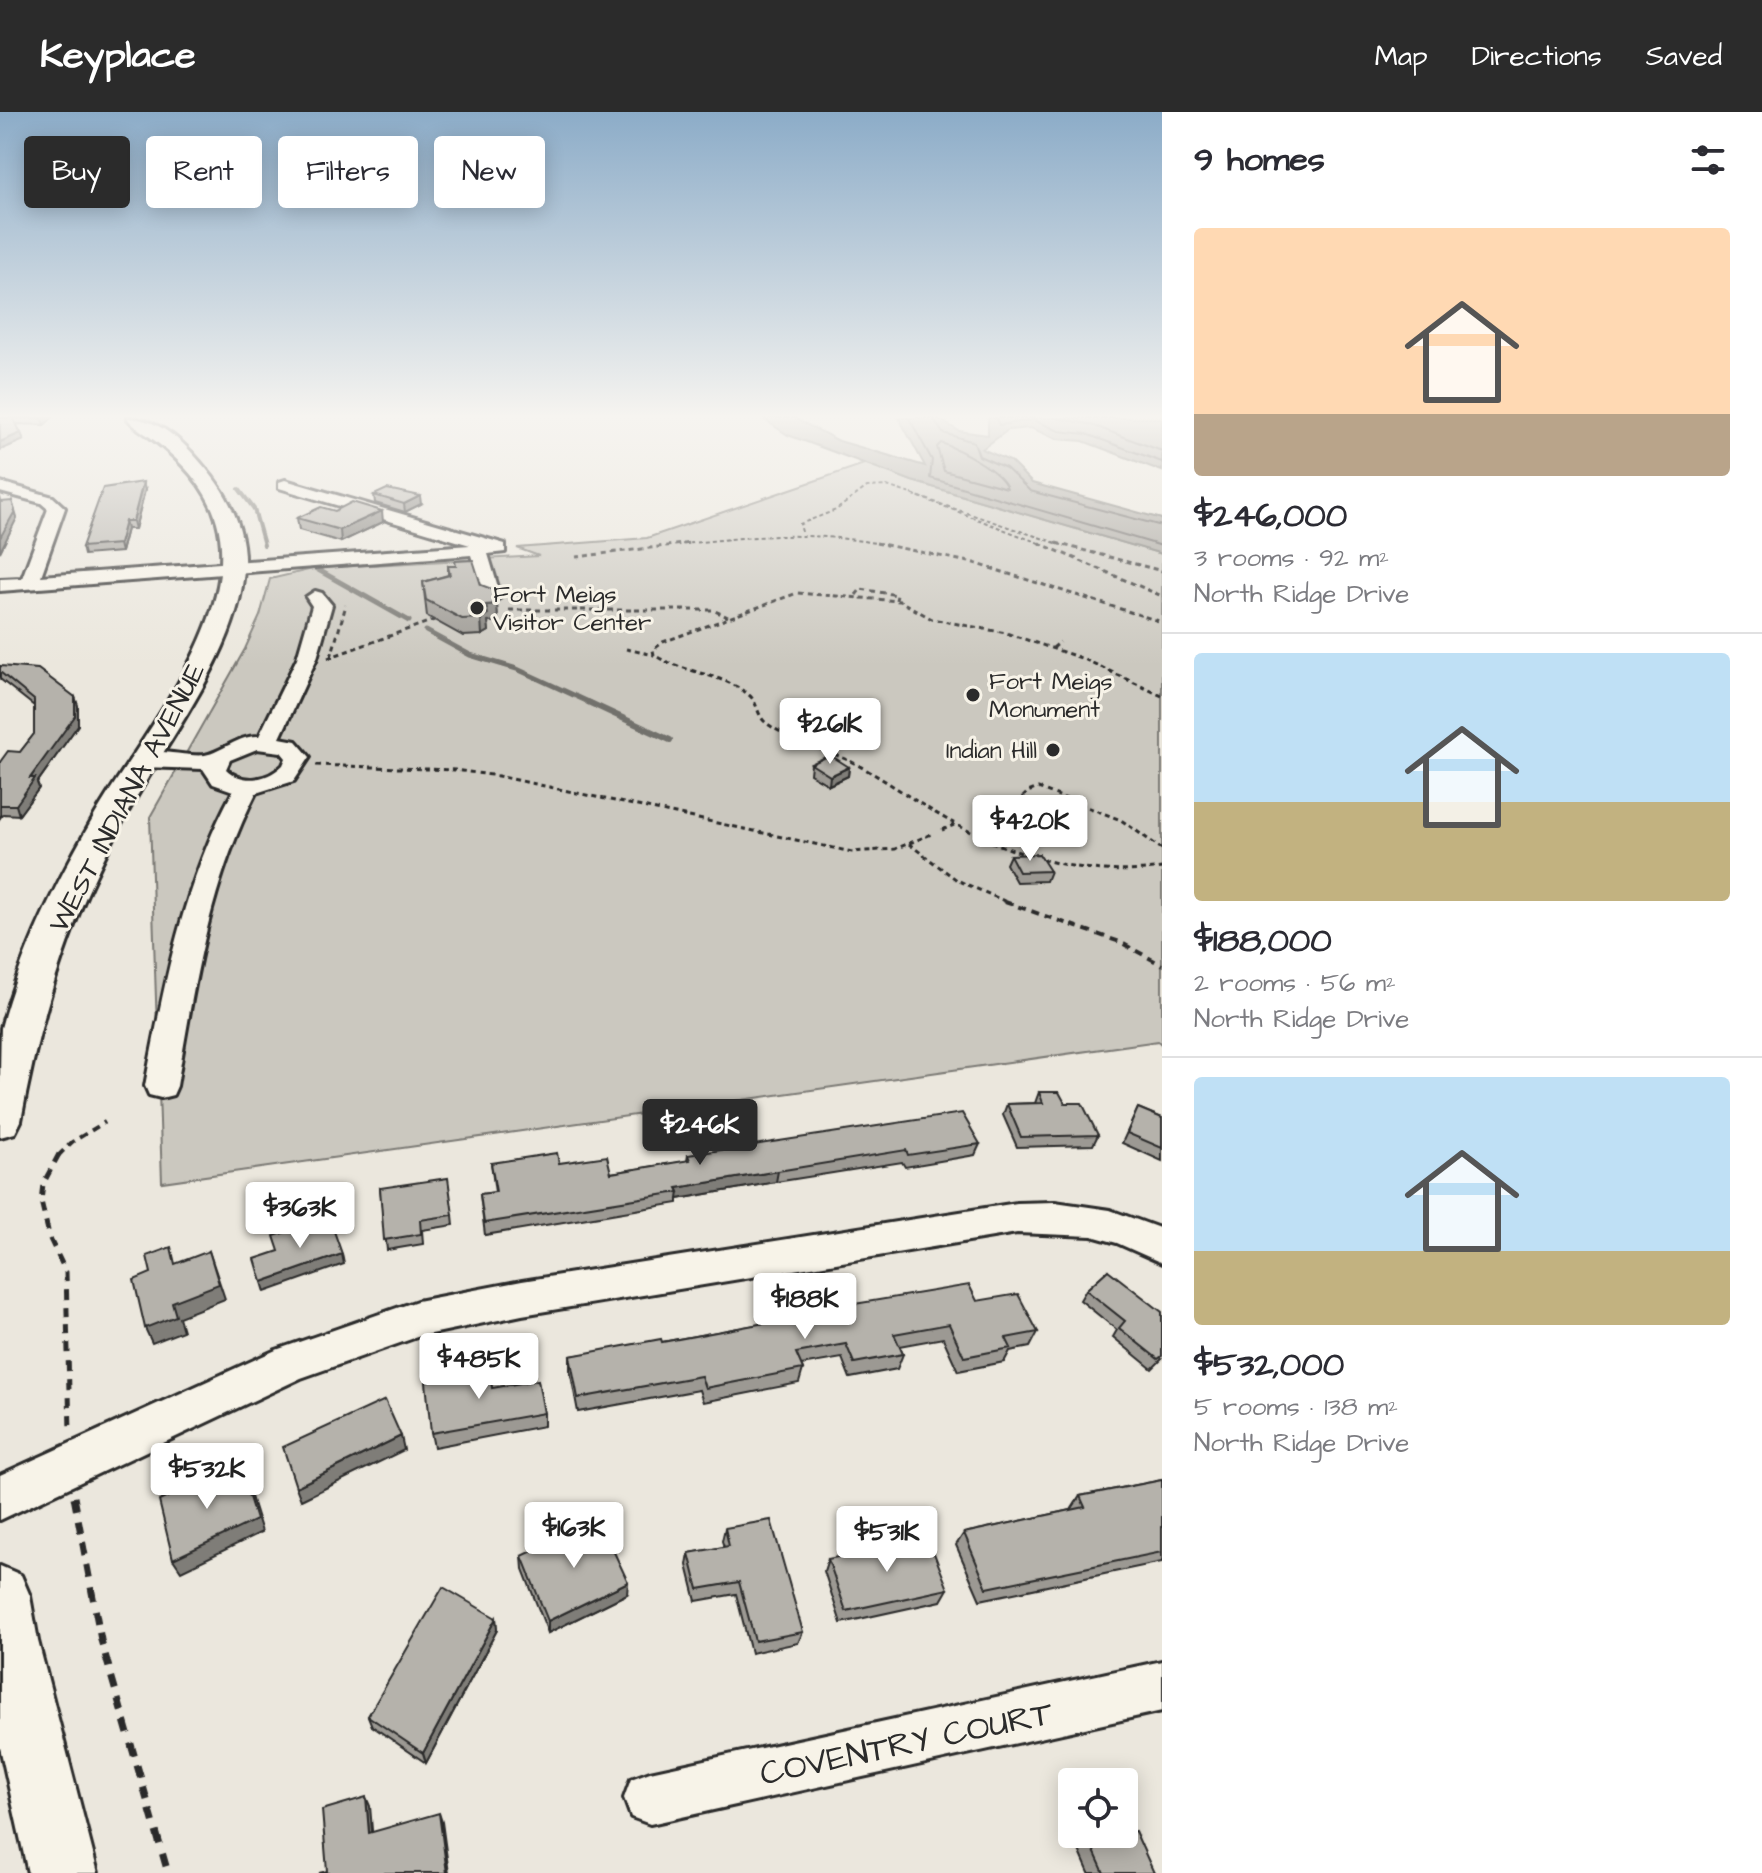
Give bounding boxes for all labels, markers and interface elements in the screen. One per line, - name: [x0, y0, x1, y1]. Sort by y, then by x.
- text: Keyplace: [40, 30, 196, 82]
- text: Map: [1375, 37, 1428, 76]
- text: Directions: [1472, 37, 1602, 76]
- text: Saved: [1646, 37, 1722, 76]
- chip: Buy: [24, 136, 130, 208]
- chip: Rent: [146, 136, 262, 208]
- chip: Filters: [278, 136, 418, 208]
- chip: New: [434, 136, 545, 208]
- text: 9 homes: [1194, 136, 1325, 184]
- icon: filters: [1686, 138, 1730, 182]
- icon: home: [1390, 280, 1534, 424]
- text: $246,000: [1194, 492, 1347, 540]
- text: 3 rooms · 92 m²: [1194, 540, 1389, 576]
- text: North Ridge Drive: [1194, 576, 1409, 612]
- place label: Fort Meigs Visitor Center: [493, 578, 651, 640]
- marker: Fort Meigs Visitor Center: [468, 599, 486, 617]
- street label: WEST INDIANA AVENUE: [40, 656, 215, 939]
- place label: Fort Meigs Monument: [989, 665, 1113, 727]
- marker: Fort Meigs Monument: [964, 686, 982, 704]
- pin: $261K: [774, 698, 886, 766]
- icon: home: [1390, 705, 1534, 849]
- text: $261K: [798, 706, 862, 742]
- place label: Indian Hill: [946, 734, 1037, 768]
- marker: Indian Hill: [1044, 741, 1062, 759]
- pin: $420K: [974, 795, 1086, 863]
- text: $420K: [990, 803, 1070, 839]
- text: $188,000: [1194, 917, 1332, 965]
- text: 2 rooms · 56 m²: [1194, 965, 1396, 1001]
- text: North Ridge Drive: [1194, 1001, 1409, 1037]
- pin: $246K: [644, 1099, 756, 1167]
- text: $246K: [660, 1107, 740, 1143]
- icon: home: [1390, 1129, 1534, 1273]
- pin: $363K: [244, 1182, 356, 1250]
- text: $363K: [264, 1190, 336, 1226]
- pin: $188K: [749, 1273, 861, 1341]
- text: $188K: [771, 1281, 839, 1317]
- pin: $485K: [423, 1333, 535, 1401]
- text: $485K: [437, 1341, 521, 1377]
- text: $532,000: [1194, 1341, 1344, 1389]
- text: 5 rooms · 138 m²: [1194, 1389, 1398, 1425]
- text: North Ridge Drive: [1194, 1425, 1409, 1461]
- pin: $532K: [151, 1443, 263, 1511]
- text: $532K: [169, 1451, 245, 1487]
- pin: $163K: [518, 1502, 630, 1570]
- pin: $531K: [831, 1506, 943, 1574]
- text: $163K: [542, 1510, 606, 1546]
- text: $531K: [854, 1514, 920, 1550]
- street label: COVENTRY COURT: [756, 1689, 1058, 1798]
- map controls: [1058, 1768, 1138, 1848]
- button: locate: [1058, 1768, 1138, 1848]

